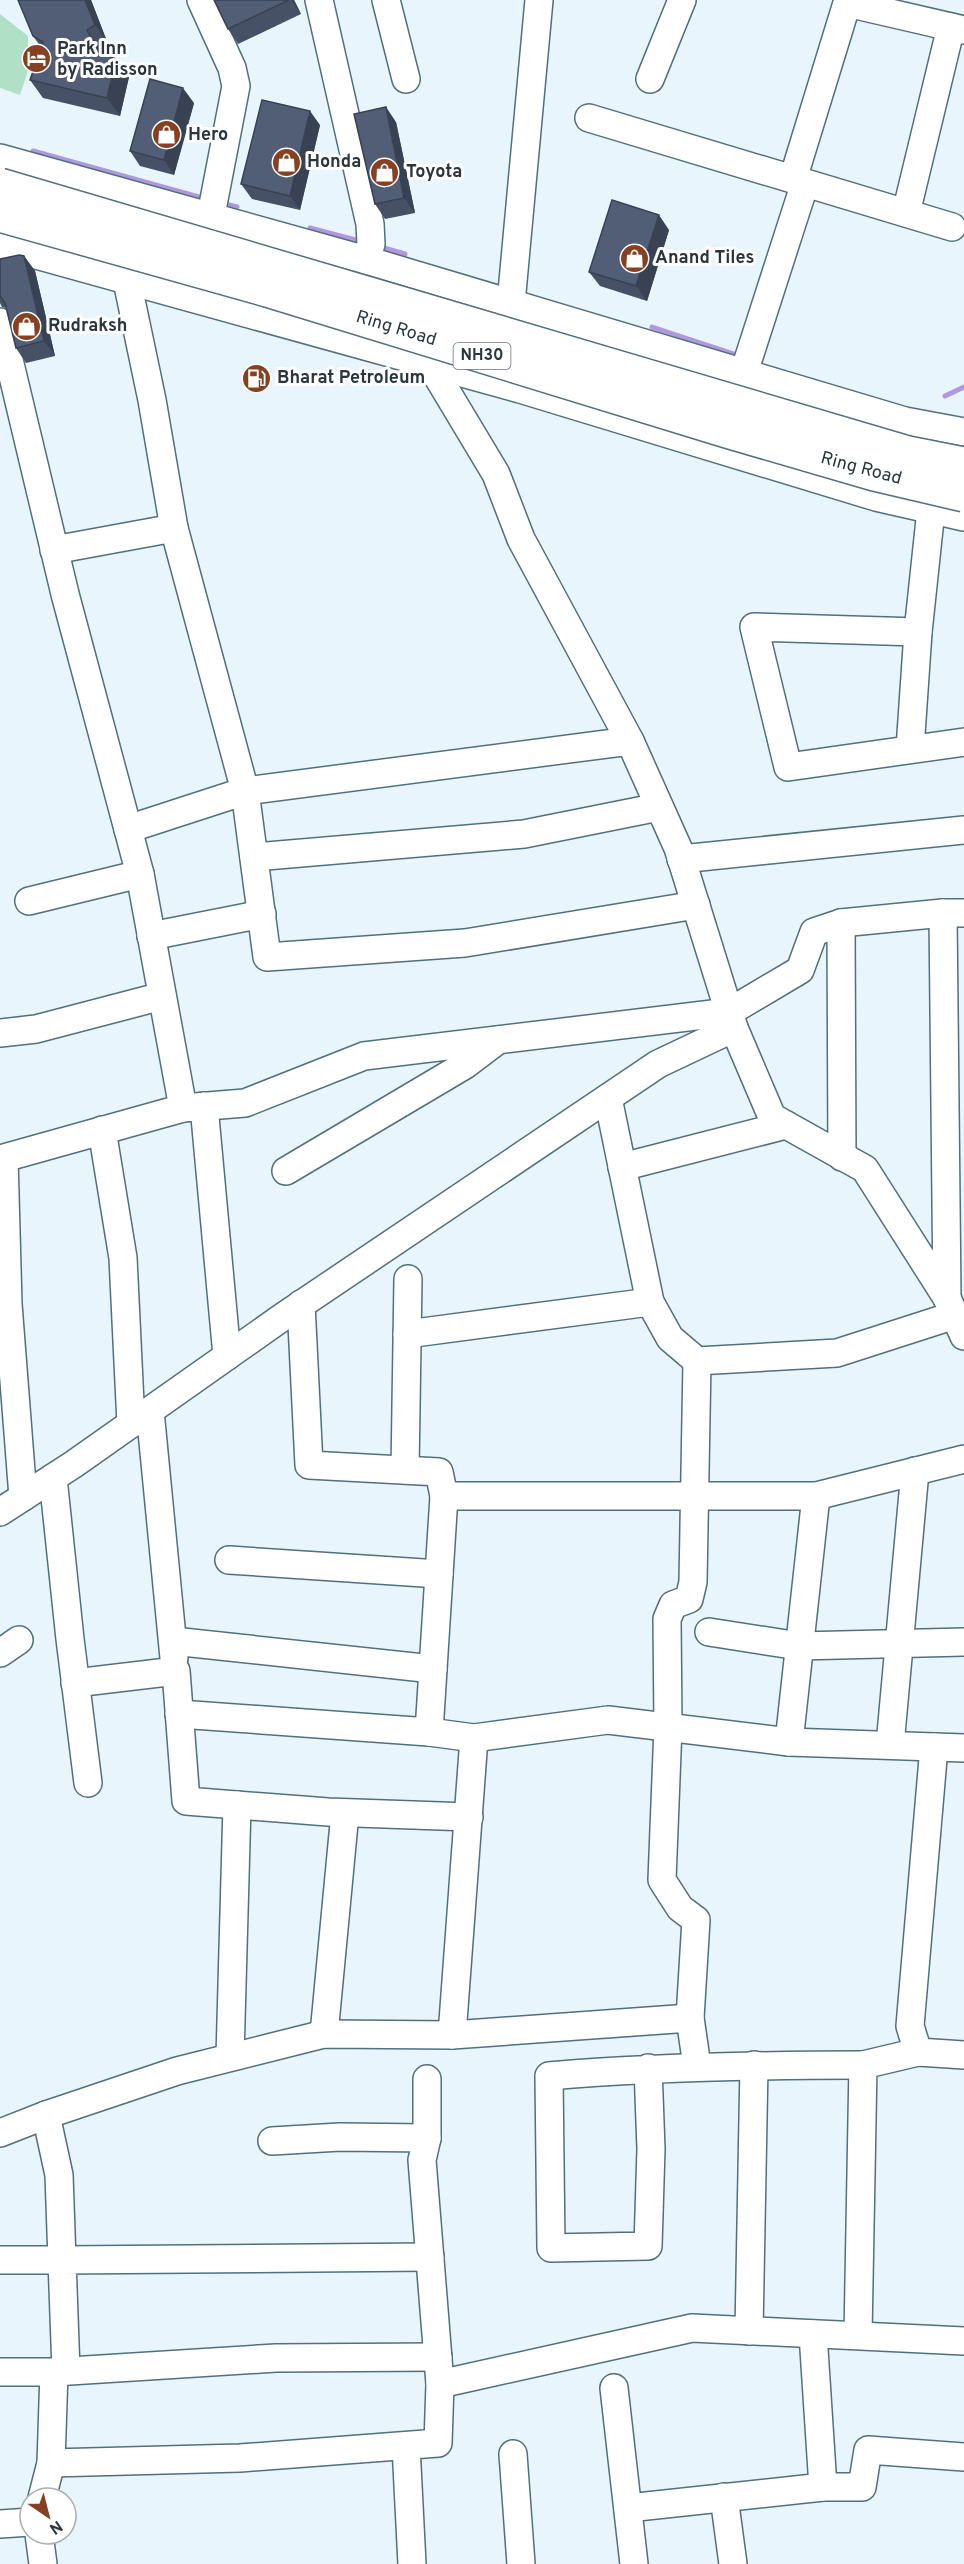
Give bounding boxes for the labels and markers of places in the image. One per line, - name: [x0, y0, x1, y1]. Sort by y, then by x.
- place label: Park Inn by Radisson: [57, 38, 158, 82]
- hotel icon: Park Inn by Radisson: [20, 43, 52, 75]
- shop icon: Hero: [151, 119, 183, 151]
- place label: Hero: [188, 124, 228, 147]
- shop icon: Honda: [270, 146, 302, 178]
- place label: Honda: [307, 151, 361, 174]
- shop icon: Toyota: [369, 156, 401, 188]
- place label: Toyota: [406, 161, 462, 184]
- shop icon: Anand Tiles: [618, 242, 650, 274]
- place label: Anand Tiles: [655, 247, 754, 270]
- shop icon: Rudraksh: [11, 310, 43, 342]
- place label: Rudraksh: [48, 315, 127, 338]
- fuel station icon: Bharat Petroleum: [240, 362, 272, 394]
- place label: Bharat Petroleum: [277, 367, 425, 390]

